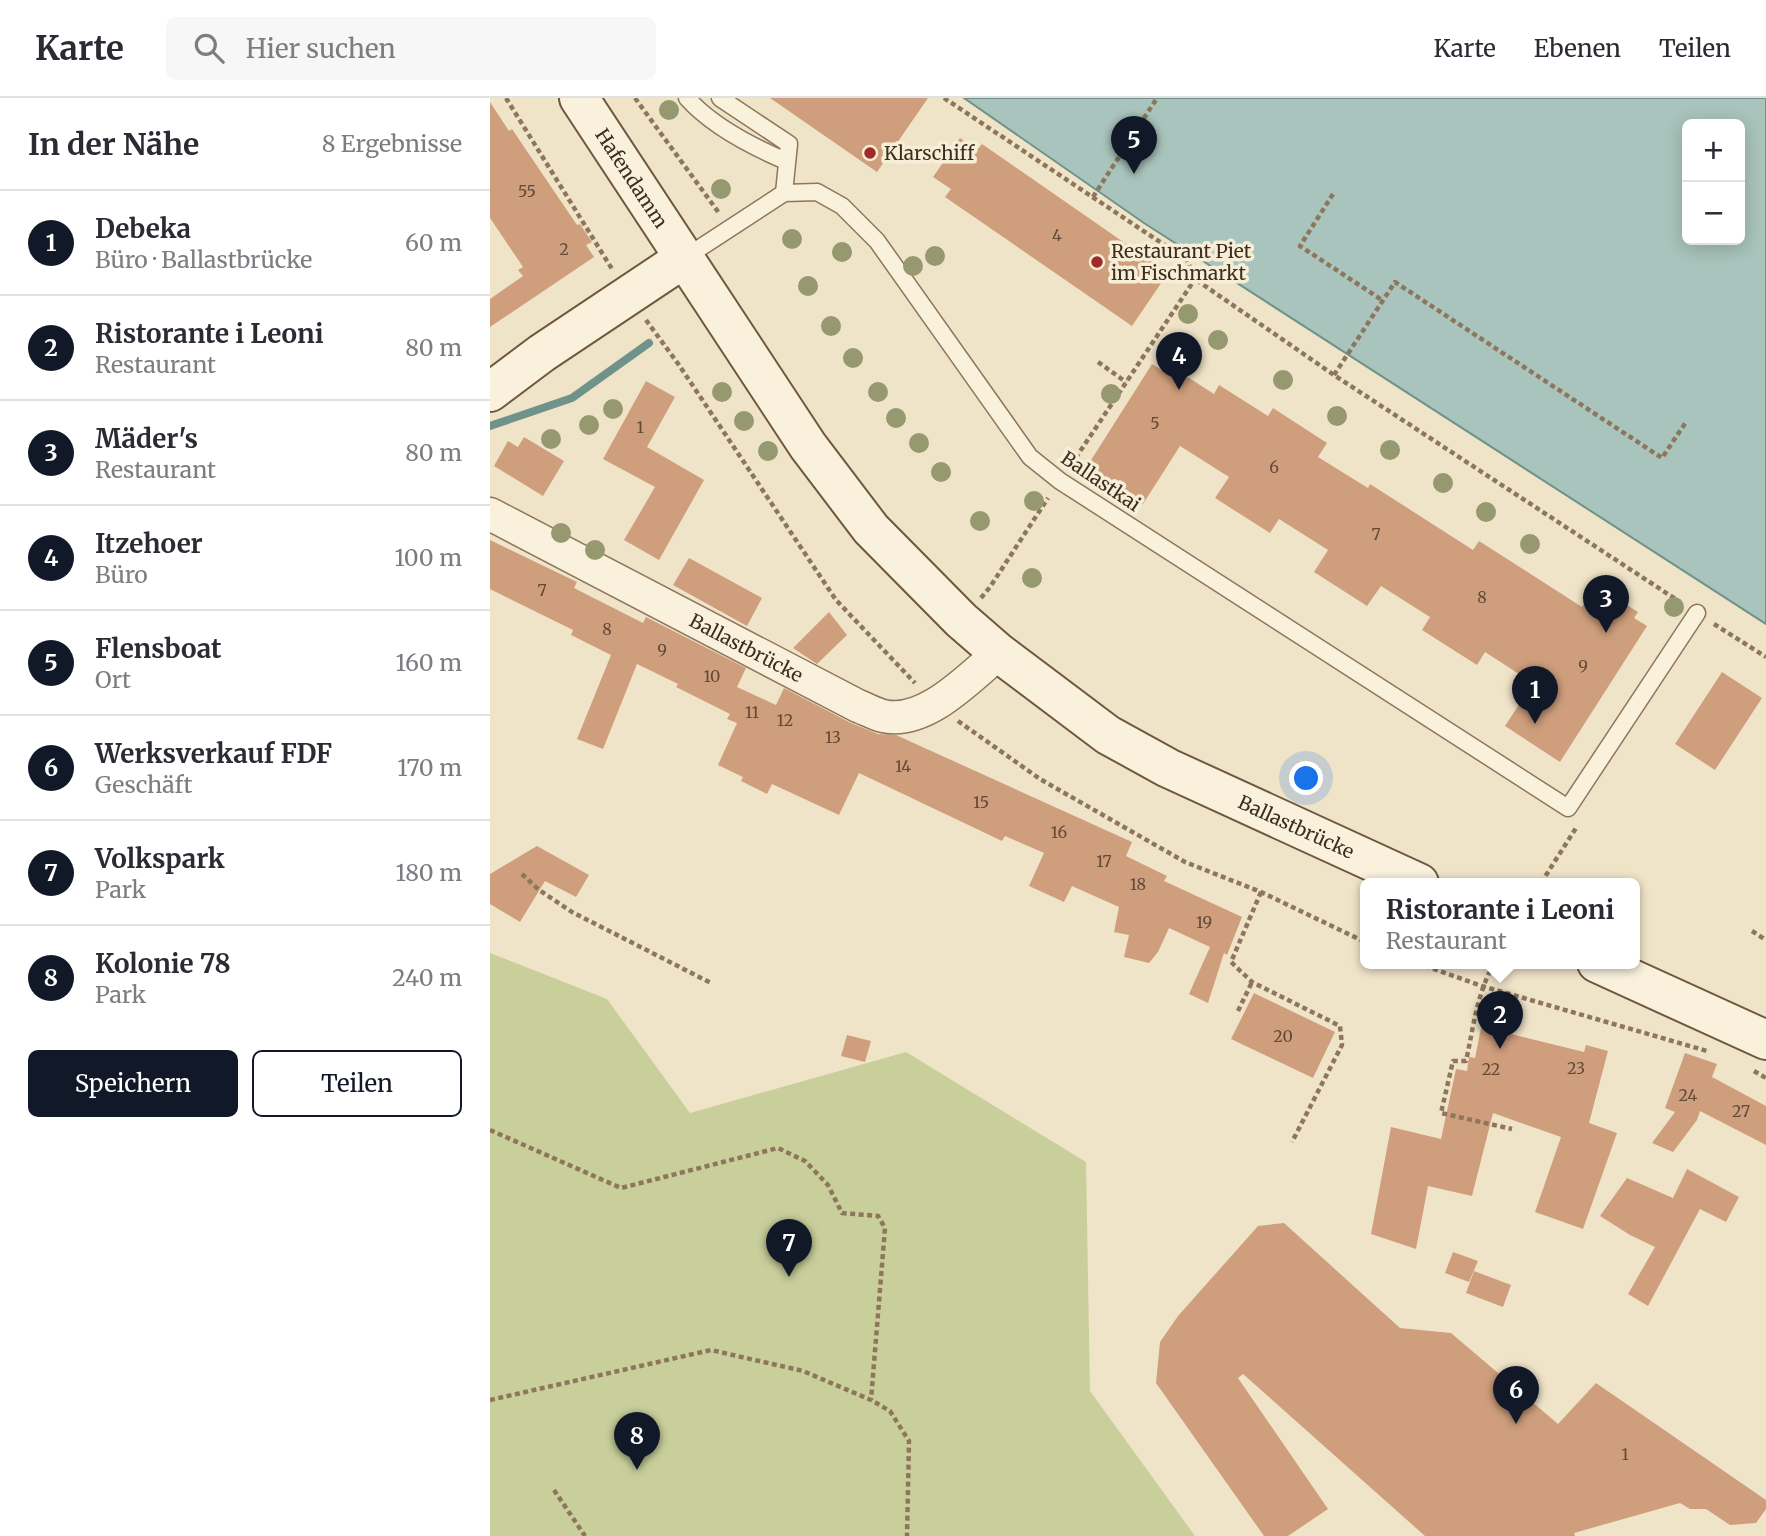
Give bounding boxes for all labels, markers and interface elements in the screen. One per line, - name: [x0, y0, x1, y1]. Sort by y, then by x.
- search box: [166, 17, 656, 80]
- text: Karte: [35, 28, 124, 69]
- icon: search: [190, 29, 228, 67]
- text: Hier suchen: [246, 32, 396, 65]
- text: Karte: [1433, 33, 1496, 64]
- text: Ebenen: [1534, 33, 1621, 64]
- text: Teilen: [1659, 33, 1731, 64]
- pin: 5: [1111, 116, 1157, 174]
- map controls: [1682, 119, 1745, 245]
- button: +: [1682, 119, 1745, 182]
- street label: Hafendamm: [590, 124, 673, 233]
- text: In der Nähe: [28, 125, 199, 163]
- text: 8 Ergebnisse: [322, 129, 462, 158]
- place label: Klarschiff: [884, 141, 975, 165]
- marker: Klarschiff: [862, 145, 878, 161]
- house number: 55: [518, 181, 536, 201]
- button: −: [1682, 182, 1745, 245]
- text: Debeka: [95, 212, 191, 245]
- house number: 4: [1052, 225, 1062, 245]
- text: 1: [46, 228, 56, 257]
- text: 60 m: [405, 228, 462, 257]
- house number: 2: [559, 239, 569, 259]
- place label: Restaurant Piet im Fischmarkt: [1111, 239, 1252, 285]
- text: Büro · Ballastbrücke: [95, 245, 312, 274]
- marker: Restaurant Piet im Fischmarkt: [1089, 254, 1105, 270]
- text: Ristorante i Leoni: [95, 317, 324, 350]
- pin: 4: [1156, 332, 1202, 390]
- text: 2: [44, 333, 58, 362]
- text: 80 m: [405, 333, 462, 362]
- text: Restaurant: [95, 350, 216, 379]
- house number: 5: [1150, 413, 1160, 433]
- house number: 1: [636, 417, 644, 437]
- text: Mäder's: [95, 422, 198, 455]
- text: 3: [44, 438, 58, 467]
- text: 80 m: [405, 438, 462, 467]
- street label: Ballastkai: [1057, 446, 1145, 516]
- text: Restaurant: [95, 455, 216, 484]
- house number: 6: [1269, 457, 1279, 477]
- house number: 7: [1371, 524, 1381, 544]
- text: Itzehoer: [95, 527, 203, 560]
- text: 4: [44, 543, 58, 572]
- text: 100 m: [394, 543, 462, 572]
- text: Büro: [95, 560, 148, 589]
- pin: 3: [1583, 575, 1629, 633]
- house number: 7: [537, 580, 547, 600]
- house number: 8: [1477, 587, 1487, 607]
- street label: Ballastbrücke: [685, 608, 807, 687]
- house number: 8: [602, 619, 612, 639]
- text: Flensboat: [95, 632, 222, 665]
- house number: 9: [657, 640, 667, 660]
- text: 5: [44, 648, 58, 677]
- text: 160 m: [396, 648, 462, 677]
- house number: 9: [1578, 656, 1588, 676]
- text: Ort: [95, 665, 131, 694]
- house number: 10: [704, 666, 720, 686]
- pin: 1: [1512, 666, 1558, 724]
- house number: 11: [745, 702, 759, 722]
- house number: 12: [777, 710, 793, 730]
- house number: 13: [825, 727, 841, 747]
- text: Werksverkauf FDF: [95, 737, 332, 770]
- text: 6: [44, 753, 58, 782]
- text: 170 m: [397, 753, 462, 782]
- house number: 14: [895, 756, 911, 776]
- your location: [1289, 761, 1323, 795]
- text: Geschäft: [95, 770, 193, 799]
- street label: Ballastbrücke: [1234, 790, 1358, 864]
- house number: 15: [973, 792, 989, 812]
- house number: 16: [1051, 822, 1067, 842]
- text: Volkspark: [95, 842, 225, 875]
- house number: 17: [1096, 851, 1112, 871]
- text: 7: [44, 858, 58, 887]
- text: 180 m: [396, 858, 462, 887]
- house number: 18: [1130, 874, 1146, 894]
- text: Park: [95, 875, 146, 904]
- popup: [1360, 878, 1640, 969]
- text: Ristorante i Leoni: [1386, 893, 1614, 926]
- house number: 19: [1196, 912, 1212, 932]
- text: Restaurant: [1386, 926, 1507, 955]
- text: Kolonie 78: [95, 947, 231, 980]
- text: 8: [44, 963, 58, 992]
- text: 240 m: [392, 963, 462, 992]
- text: Park: [95, 980, 146, 1009]
- pin: 2: [1477, 991, 1523, 1049]
- house number: 20: [1273, 1026, 1293, 1046]
- button: Speichern: [28, 1050, 238, 1117]
- button: Teilen: [252, 1050, 462, 1117]
- house number: 23: [1567, 1058, 1585, 1078]
- house number: 22: [1482, 1059, 1500, 1079]
- house number: 24: [1679, 1085, 1698, 1105]
- house number: 27: [1732, 1101, 1750, 1121]
- pin: 7: [766, 1219, 812, 1277]
- pin: 6: [1493, 1366, 1539, 1424]
- pin: 8: [614, 1412, 660, 1470]
- house number: 1: [1621, 1444, 1629, 1464]

